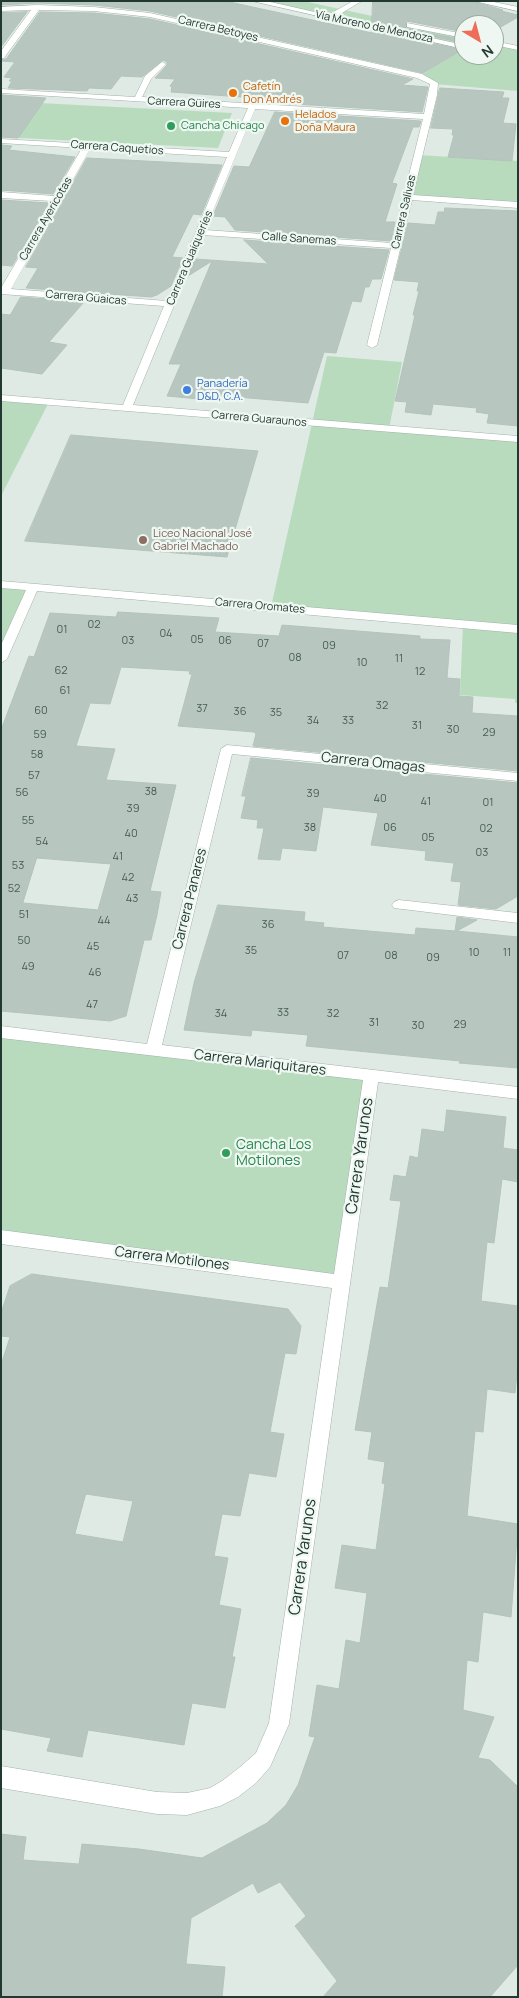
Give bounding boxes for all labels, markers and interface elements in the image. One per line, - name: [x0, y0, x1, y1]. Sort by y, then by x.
- street label: Vía Moreno de Mendoza: [314, 8, 434, 46]
- street label: Carrera Betoyes: [177, 13, 259, 45]
- north arrow: [454, 15, 504, 65]
- text: N: [478, 41, 497, 62]
- place label: Cafetín Don Andrés: [243, 80, 302, 106]
- marker: Cafetín Don Andrés: [227, 87, 239, 99]
- street label: Carrera Güires: [147, 94, 221, 112]
- place label: Helados Doña Maura: [295, 108, 355, 134]
- marker: Helados Doña Maura: [279, 115, 291, 127]
- place label: Cancha Chicago: [181, 119, 265, 133]
- marker: Cancha Chicago: [165, 120, 177, 132]
- street label: Carrera Caquetios: [70, 138, 164, 158]
- street label: Carrera Salivas: [389, 174, 419, 250]
- street label: Carrera Ayericotas: [17, 175, 75, 263]
- street label: Carrera Guaiqueríes: [164, 209, 216, 307]
- street label: Calle Sanemas: [261, 230, 337, 248]
- street label: Carrera Güaicas: [45, 288, 127, 308]
- place label: Panadería D&D, C.A.: [197, 377, 248, 403]
- marker: Panadería D&D, C.A.: [181, 384, 193, 396]
- street label: Carrera Guaraunos: [211, 408, 307, 430]
- place label: Liceo Nacional José Gabriel Machado: [153, 527, 252, 553]
- marker: Liceo Nacional José Gabriel Machado: [137, 534, 149, 546]
- street label: Carrera Oromates: [214, 595, 306, 617]
- house number: 02: [88, 618, 100, 632]
- house number: 01: [57, 623, 67, 637]
- house number: 04: [159, 627, 173, 641]
- house number: 05: [190, 633, 204, 647]
- house number: 03: [122, 634, 134, 648]
- house number: 06: [218, 634, 232, 648]
- house number: 07: [257, 637, 269, 651]
- house number: 09: [322, 639, 336, 653]
- house number: 08: [288, 651, 302, 665]
- house number: 11: [395, 652, 403, 666]
- house number: 10: [357, 656, 367, 670]
- house number: 62: [54, 664, 68, 678]
- house number: 12: [415, 665, 425, 679]
- house number: 61: [60, 684, 70, 698]
- house number: 32: [376, 699, 388, 713]
- house number: 37: [196, 702, 208, 716]
- house number: 60: [34, 704, 48, 718]
- house number: 36: [234, 705, 246, 719]
- house number: 35: [270, 706, 282, 720]
- house number: 34: [307, 714, 319, 728]
- house number: 33: [342, 714, 354, 728]
- house number: 31: [412, 719, 422, 733]
- house number: 30: [447, 723, 459, 737]
- house number: 29: [482, 726, 496, 740]
- house number: 59: [33, 728, 47, 742]
- house number: 58: [31, 748, 43, 762]
- street label: Carrera Omagas: [320, 749, 426, 777]
- house number: 57: [28, 769, 40, 783]
- house number: 38: [145, 785, 157, 799]
- house number: 56: [15, 786, 29, 800]
- house number: 39: [307, 787, 319, 801]
- house number: 40: [373, 792, 387, 806]
- house number: 41: [421, 795, 431, 809]
- house number: 01: [483, 796, 493, 810]
- house number: 39: [127, 802, 139, 816]
- house number: 55: [22, 814, 34, 828]
- house number: 38: [304, 821, 316, 835]
- house number: 06: [383, 821, 397, 835]
- house number: 02: [480, 822, 492, 836]
- house number: 40: [124, 827, 138, 841]
- house number: 05: [421, 831, 435, 845]
- house number: 54: [36, 835, 48, 849]
- house number: 03: [476, 846, 488, 860]
- street label: Carrera Panares: [169, 847, 211, 951]
- house number: 41: [113, 850, 123, 864]
- house number: 53: [12, 859, 24, 873]
- house number: 42: [122, 871, 134, 885]
- house number: 52: [8, 882, 20, 896]
- house number: 43: [126, 892, 138, 906]
- house number: 51: [19, 908, 29, 922]
- house number: 44: [97, 914, 111, 928]
- house number: 36: [262, 918, 274, 932]
- house number: 50: [17, 934, 31, 948]
- house number: 45: [87, 940, 99, 954]
- house number: 35: [245, 944, 257, 958]
- house number: 10: [469, 946, 479, 960]
- house number: 11: [503, 946, 511, 960]
- house number: 07: [337, 949, 349, 963]
- house number: 08: [384, 949, 398, 963]
- house number: 09: [426, 951, 440, 965]
- house number: 49: [21, 960, 35, 974]
- house number: 46: [88, 966, 102, 980]
- house number: 47: [86, 998, 98, 1012]
- house number: 33: [277, 1006, 289, 1020]
- house number: 34: [215, 1007, 227, 1021]
- house number: 32: [327, 1007, 339, 1021]
- house number: 31: [369, 1016, 379, 1030]
- house number: 29: [453, 1018, 467, 1032]
- house number: 30: [412, 1019, 424, 1033]
- street label: Carrera Mariquitares: [193, 1047, 327, 1079]
- street label: Carrera Yarunos: [342, 1096, 378, 1216]
- place label: Cancha Los Motilones: [236, 1137, 311, 1170]
- marker: Cancha Los Motilones: [220, 1147, 232, 1159]
- street label: Carrera Motilones: [114, 1244, 230, 1274]
- street label: Carrera Yarunos: [285, 1497, 321, 1617]

